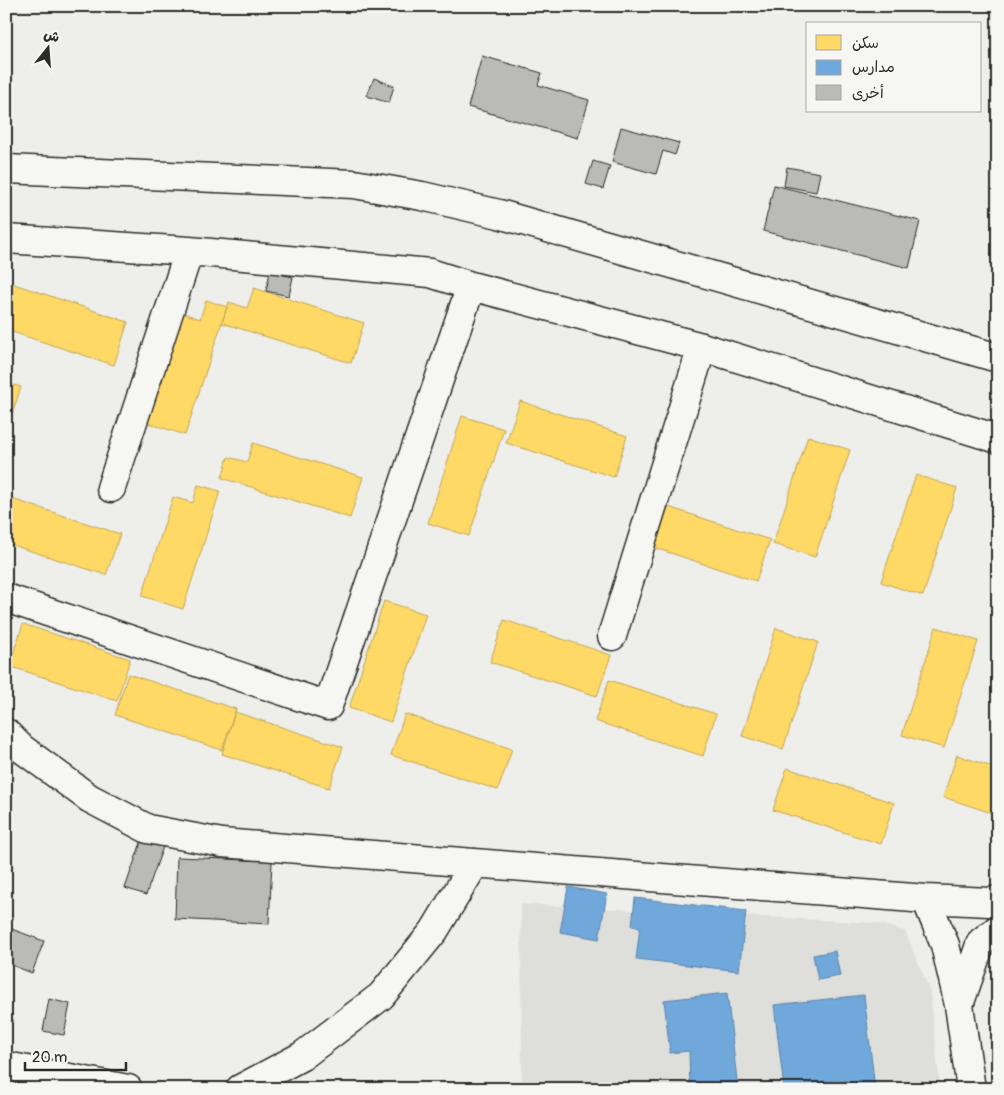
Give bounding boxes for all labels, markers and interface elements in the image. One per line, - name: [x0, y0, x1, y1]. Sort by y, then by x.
- north arrow: [22, 22, 72, 72]
- legend: [806, 22, 982, 112]
- text: ش: [42, 26, 62, 46]
- text: سكن: [852, 34, 879, 53]
- text: مدارس: [852, 58, 895, 77]
- text: أخرى: [852, 84, 884, 103]
- scale bar: [25, 1040, 126, 1072]
- text: 20 m: [32, 1048, 67, 1067]

